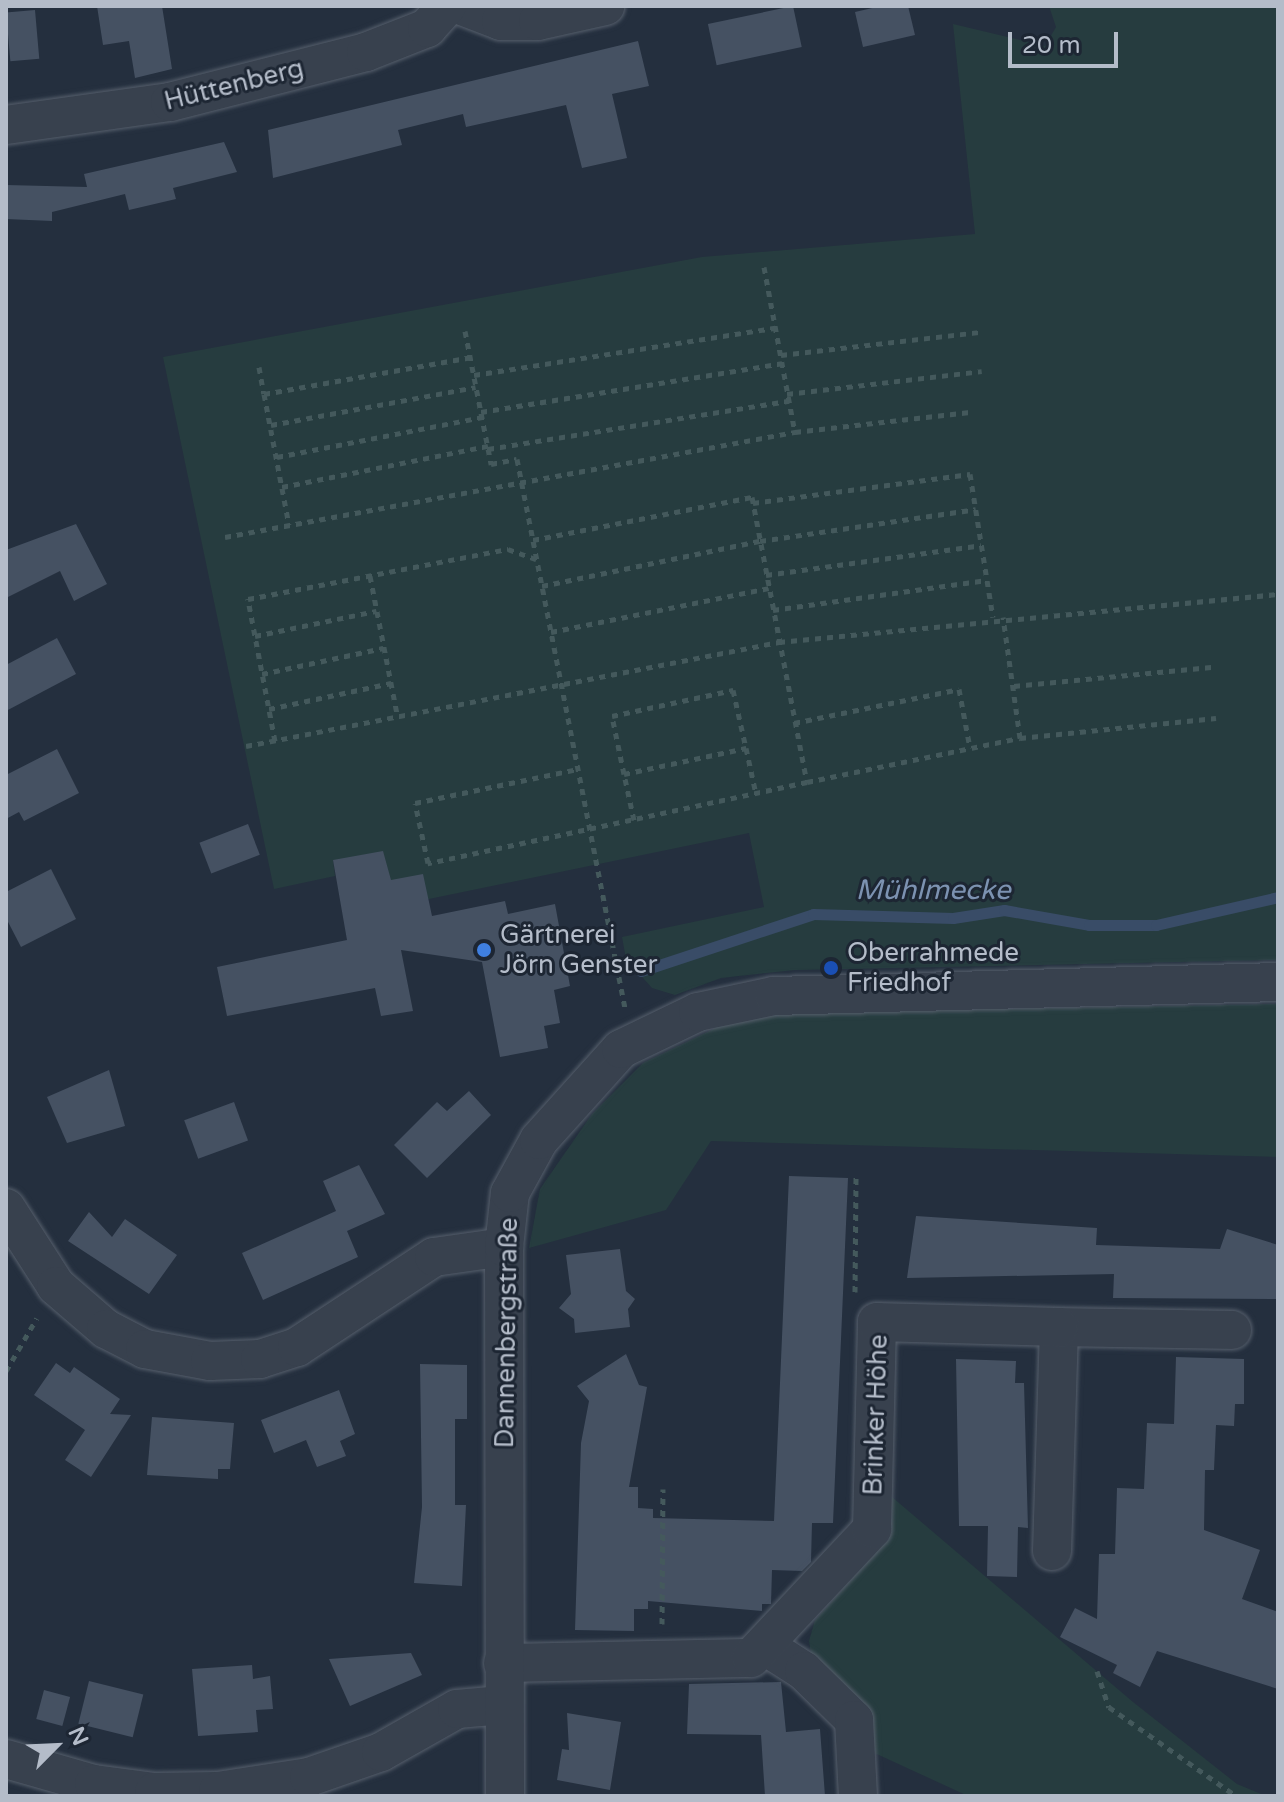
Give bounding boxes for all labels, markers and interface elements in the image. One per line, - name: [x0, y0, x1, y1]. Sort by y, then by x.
- scale bar: [1012, 16, 1122, 66]
- text: 20 m: [1022, 31, 1080, 60]
- street label: Hüttenberg: [161, 53, 307, 117]
- water label: Mühlmecke: [855, 873, 1011, 907]
- place label: Gärtnerei Jörn Genster: [500, 919, 658, 980]
- place label: Oberrahmede Friedhof: [847, 937, 1019, 998]
- marker: Gärtnerei Jörn Genster: [475, 941, 493, 959]
- marker: Oberrahmede Friedhof: [822, 959, 840, 977]
- street label: Dannenbergstraße: [489, 1217, 525, 1449]
- street label: Brinker Höhe: [858, 1334, 894, 1496]
- north arrow: [16, 1706, 96, 1786]
- text: N: [62, 1723, 93, 1750]

